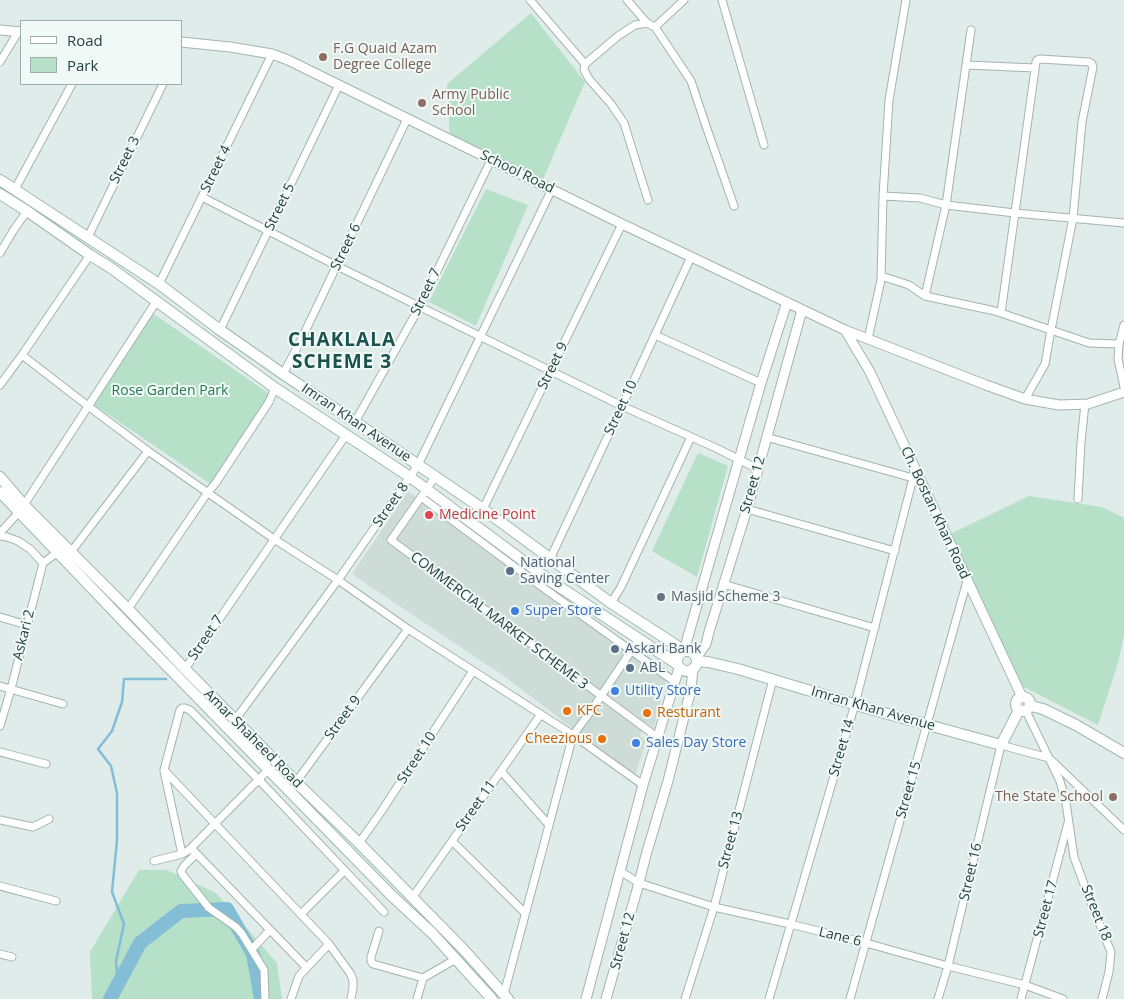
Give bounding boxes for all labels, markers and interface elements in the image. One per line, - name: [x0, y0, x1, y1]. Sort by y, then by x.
- legend: [20, 20, 182, 85]
- text: Road: [67, 30, 103, 50]
- place label: F.G Quaid Azam Degree College: [333, 41, 437, 74]
- marker: F.G Quaid Azam Degree College: [317, 51, 329, 63]
- text: Park: [67, 55, 98, 75]
- place label: Army Public School: [432, 87, 510, 120]
- marker: Army Public School: [416, 97, 428, 109]
- street label: Street 3: [106, 134, 144, 186]
- street label: Street 4: [197, 143, 235, 195]
- street label: School Road: [477, 147, 557, 197]
- street label: Street 5: [261, 181, 299, 233]
- street label: Street 6: [327, 221, 365, 273]
- street label: Street 7: [407, 266, 445, 318]
- district label: CHAKLALA SCHEME 3: [287, 330, 397, 374]
- street label: Street 9: [534, 340, 572, 392]
- street label: Street 10: [601, 378, 641, 438]
- street label: Imran Khan Avenue: [298, 380, 414, 466]
- park label: Rose Garden Park: [112, 383, 228, 399]
- street label: Ch. Bostan Khan Road: [897, 444, 973, 582]
- street label: Street 12: [737, 454, 769, 516]
- street label: Street 8: [370, 479, 412, 531]
- place label: Medicine Point: [439, 507, 536, 523]
- marker: Medicine Point: [423, 509, 435, 521]
- street label: COMMERCIAL MARKET SCHEME 3: [407, 549, 591, 693]
- place label: National Saving Center: [520, 555, 610, 588]
- marker: National Saving Center: [504, 565, 516, 577]
- place label: Masjid Scheme 3: [671, 589, 781, 605]
- marker: Masjid Scheme 3: [655, 591, 667, 603]
- place label: Super Store: [525, 603, 602, 619]
- marker: Super Store: [509, 605, 521, 617]
- street label: Askari 2: [10, 608, 38, 662]
- street label: Street 7: [185, 612, 227, 664]
- place label: Askari Bank: [625, 641, 701, 657]
- marker: Askari Bank: [609, 643, 621, 655]
- place label: ABL: [640, 660, 665, 676]
- marker: ABL: [624, 662, 636, 674]
- place label: Utility Store: [625, 683, 701, 699]
- street label: Imran Khan Avenue: [809, 683, 937, 735]
- marker: Utility Store: [609, 685, 621, 697]
- street label: Amar Shaheed Road: [200, 686, 306, 792]
- street label: Street 9: [321, 693, 365, 743]
- place label: KFC: [577, 703, 602, 719]
- marker: KFC: [561, 705, 573, 717]
- place label: Resturant: [657, 705, 721, 721]
- marker: Resturant: [641, 707, 653, 719]
- street label: Street 14: [826, 717, 858, 779]
- street label: Street 10: [394, 729, 440, 787]
- place label: Cheezious: [525, 731, 592, 747]
- marker: Cheezious: [596, 733, 608, 745]
- place label: Sales Day Store: [646, 735, 746, 751]
- marker: Sales Day Store: [630, 737, 642, 749]
- street label: Street 15: [893, 759, 925, 821]
- street label: Street 11: [452, 777, 500, 835]
- place label: The State School: [995, 789, 1103, 805]
- marker: The State School: [1107, 791, 1119, 803]
- street label: Street 13: [715, 809, 747, 871]
- street label: Street 16: [956, 841, 986, 903]
- street label: Street 17: [1030, 878, 1062, 940]
- street label: Street 18: [1077, 883, 1115, 943]
- street label: Street 12: [607, 910, 639, 972]
- street label: Lane 6: [817, 924, 863, 950]

